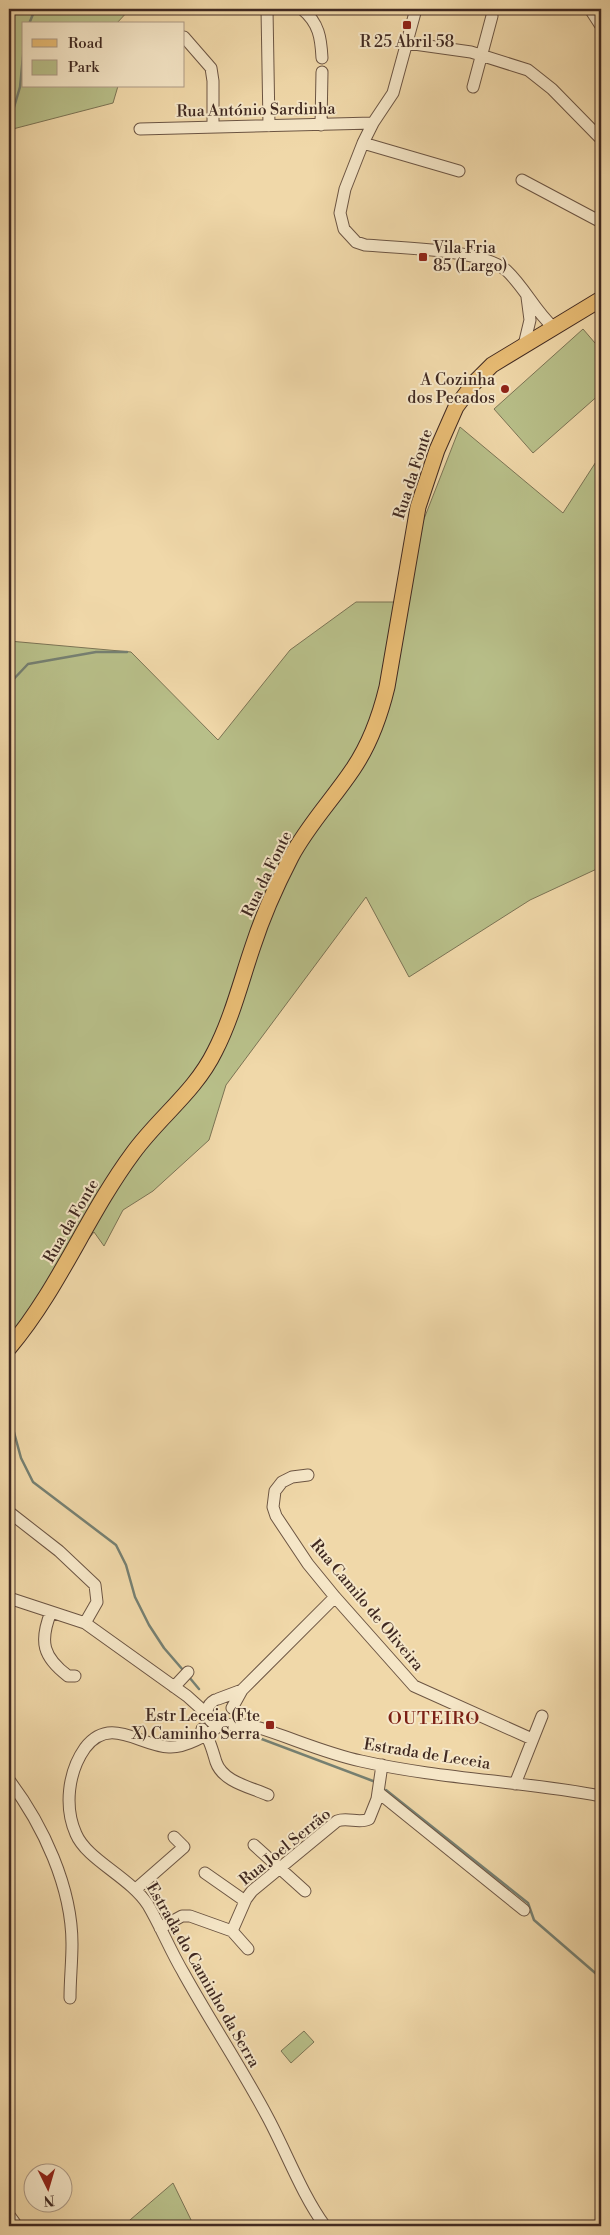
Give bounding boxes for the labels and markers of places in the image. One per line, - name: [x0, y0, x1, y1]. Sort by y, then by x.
- marker: R 25 Abril 58: [401, 19, 413, 31]
- place label: R 25 Abril 58: [360, 32, 454, 52]
- place label: Vila Fria 85 (Largo): [432, 238, 508, 276]
- marker: Vila Fria 85 (Largo): [417, 251, 429, 263]
- place label: A Cozinha dos Pecados: [407, 370, 496, 408]
- marker: A Cozinha dos Pecados: [499, 383, 511, 395]
- place label: Estr Leceia (Fte X) Caminho Serra: [131, 1706, 261, 1744]
- marker: Estr Leceia (Fte X) Caminho Serra: [264, 1719, 276, 1731]

